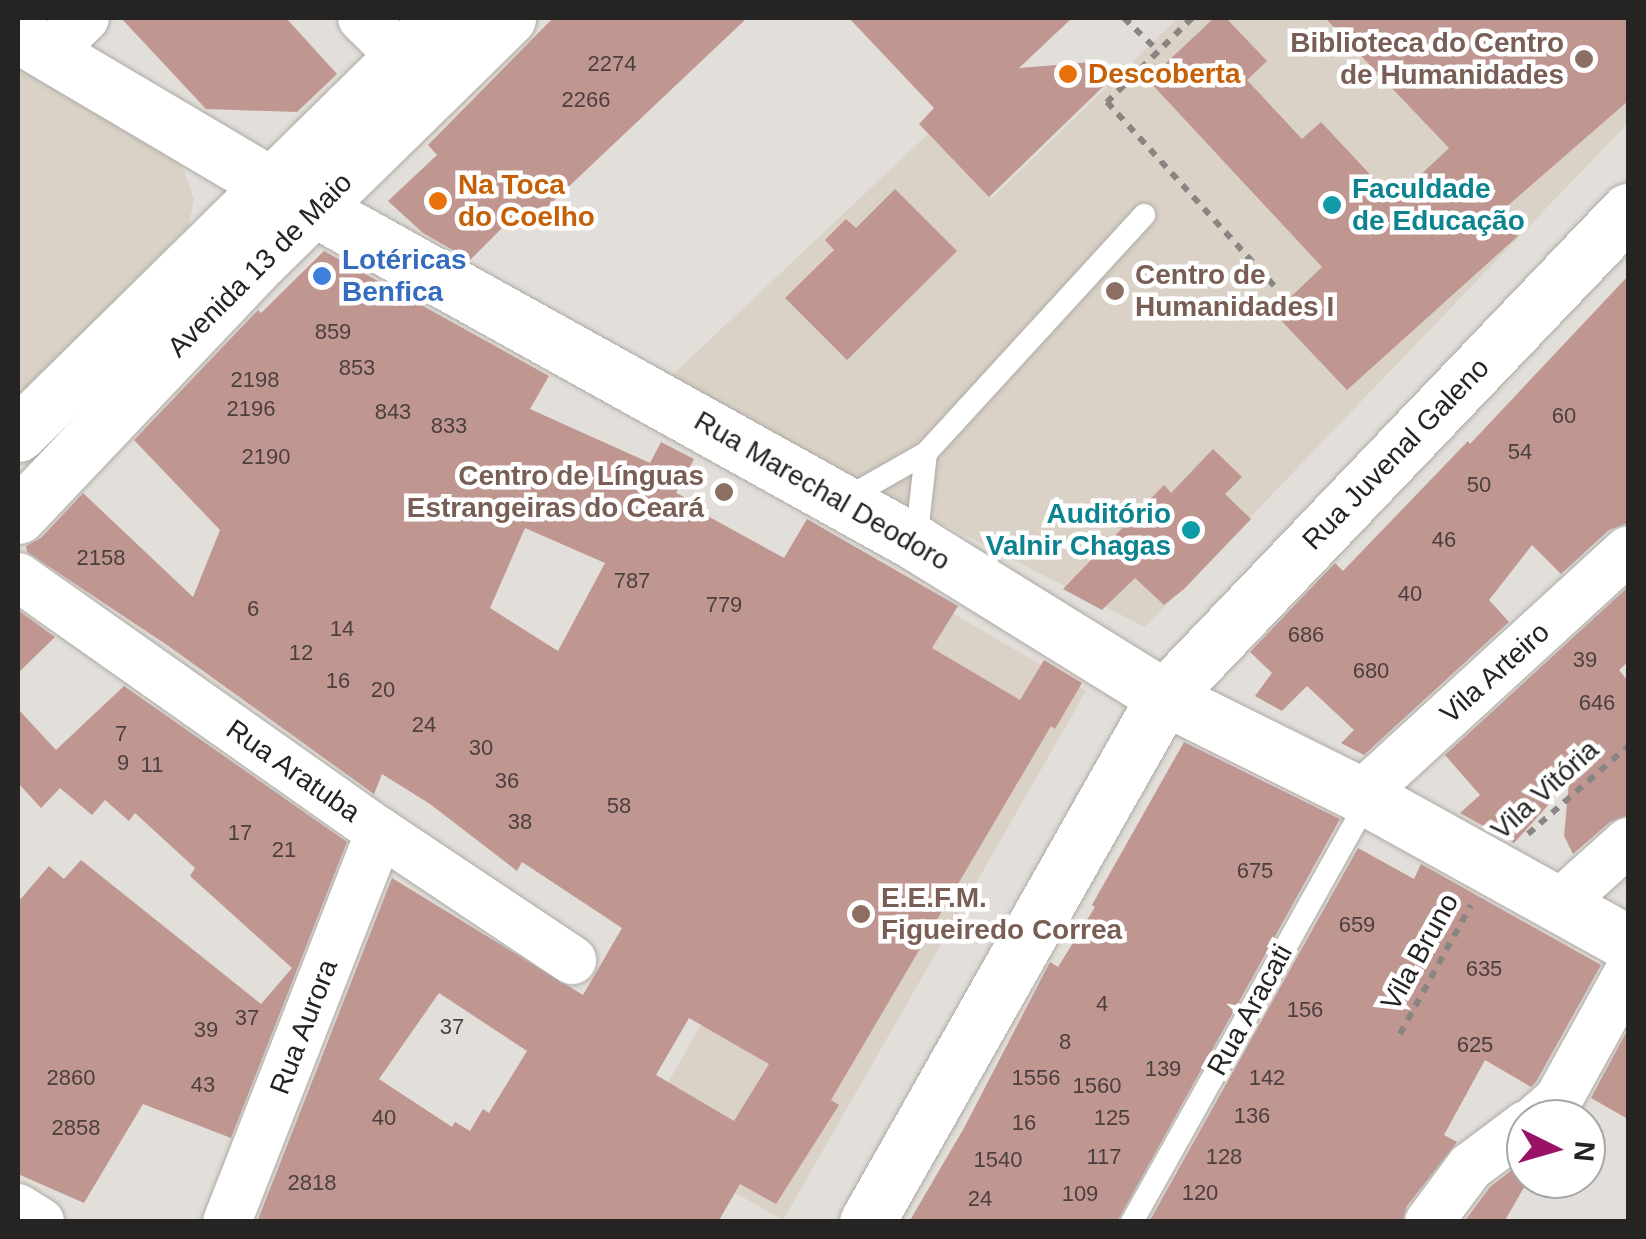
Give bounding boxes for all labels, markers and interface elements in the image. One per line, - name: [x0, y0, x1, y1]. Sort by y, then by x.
- place label: Biblioteca do Centro de Humanidades: [1290, 26, 1564, 92]
- marker: Biblioteca do Centro de Humanidades: [1573, 48, 1595, 70]
- house number: 2274: [588, 51, 636, 77]
- place label: Descoberta: [1088, 57, 1241, 91]
- marker: Descoberta: [1057, 63, 1079, 85]
- house number: 2266: [562, 87, 610, 113]
- street label: Avenida 13 de Maio: [161, 166, 359, 364]
- place label: Na Toca do Coelho: [458, 168, 595, 234]
- place label: Faculdade de Educação: [1352, 172, 1525, 238]
- marker: Na Toca do Coelho: [427, 190, 449, 212]
- marker: Faculdade de Educação: [1321, 194, 1343, 216]
- place label: Lotéricas Benfica: [342, 243, 466, 309]
- place label: Centro de Humanidades I: [1135, 258, 1334, 324]
- marker: Lotéricas Benfica: [311, 265, 333, 287]
- marker: Centro de Humanidades I: [1104, 280, 1126, 302]
- house number: 859: [315, 319, 351, 345]
- street label: Rua Juvenal Galeno: [1296, 351, 1496, 557]
- house number: 853: [339, 355, 375, 381]
- house number: 2198: [231, 367, 279, 393]
- house number: 2196: [227, 396, 275, 422]
- house number: 843: [375, 399, 411, 425]
- house number: 60: [1552, 403, 1576, 429]
- street label: Rua Marechal Deodoro: [688, 404, 956, 578]
- house number: 833: [431, 413, 467, 439]
- house number: 54: [1508, 439, 1532, 465]
- house number: 2190: [242, 444, 290, 470]
- place label: Centro de Línguas Estrangeiras do Ceará: [407, 459, 704, 525]
- house number: 50: [1467, 472, 1491, 498]
- marker: Centro de Línguas Estrangeiras do Ceará: [713, 481, 735, 503]
- place label: Auditório Valnir Chagas: [986, 497, 1171, 563]
- marker: Auditório Valnir Chagas: [1180, 519, 1202, 541]
- house number: 46: [1432, 527, 1456, 553]
- house number: 2158: [77, 545, 125, 571]
- house number: 787: [614, 568, 650, 594]
- house number: 40: [1398, 581, 1422, 607]
- house number: 779: [706, 592, 742, 618]
- house number: 6: [247, 596, 259, 622]
- street label: Vila Arteiro: [1433, 615, 1557, 731]
- house number: 14: [330, 616, 354, 642]
- house number: 686: [1288, 622, 1324, 648]
- house number: 12: [289, 640, 313, 666]
- house number: 39: [1573, 647, 1597, 673]
- house number: 680: [1353, 658, 1389, 684]
- house number: 16: [326, 668, 350, 694]
- house number: 20: [371, 677, 395, 703]
- house number: 646: [1579, 690, 1615, 716]
- street label: Rua Aratuba: [219, 712, 367, 830]
- house number: 24: [412, 712, 436, 738]
- house number: 7: [115, 721, 127, 747]
- street label: Vila Vitória: [1484, 733, 1606, 847]
- house number: 30: [469, 735, 493, 761]
- house number: 9: [117, 750, 129, 776]
- house number: 11: [141, 752, 163, 778]
- house number: 36: [495, 768, 519, 794]
- house number: 58: [607, 793, 631, 819]
- house number: 38: [508, 809, 532, 835]
- house number: 17: [228, 820, 252, 846]
- house number: 21: [272, 837, 296, 863]
- house number: 675: [1237, 858, 1273, 884]
- place label: E.E.F.M. Figueiredo Correa: [881, 881, 1122, 947]
- street label: Vila Bruno: [1374, 888, 1466, 1016]
- marker: E.E.F.M. Figueiredo Correa: [850, 903, 872, 925]
- house number: 659: [1339, 912, 1375, 938]
- street label: Rua Aracati: [1200, 938, 1300, 1082]
- street label: Rua Aurora: [263, 954, 345, 1100]
- house number: 635: [1466, 956, 1502, 982]
- house number: 4: [1096, 991, 1108, 1017]
- house number: 156: [1287, 997, 1323, 1023]
- house number: 37: [235, 1005, 259, 1031]
- house number: 37: [440, 1014, 464, 1040]
- house number: 39: [194, 1017, 218, 1043]
- house number: 8: [1059, 1029, 1071, 1055]
- house number: 625: [1457, 1032, 1493, 1058]
- house number: 139: [1145, 1056, 1181, 1082]
- house number: 2860: [47, 1065, 95, 1091]
- house number: 1556: [1012, 1065, 1060, 1091]
- house number: 142: [1249, 1065, 1285, 1091]
- house number: 43: [191, 1072, 215, 1098]
- house number: 1560: [1073, 1073, 1121, 1099]
- north arrow: [1506, 1099, 1606, 1199]
- house number: 136: [1234, 1103, 1270, 1129]
- house number: 40: [372, 1105, 396, 1131]
- house number: 125: [1094, 1105, 1130, 1131]
- house number: 16: [1012, 1110, 1036, 1136]
- house number: 2858: [52, 1115, 100, 1141]
- text: N: [1568, 1140, 1601, 1163]
- house number: 117: [1086, 1144, 1122, 1170]
- house number: 128: [1206, 1144, 1242, 1170]
- house number: 1540: [974, 1147, 1022, 1173]
- house number: 2818: [288, 1170, 336, 1196]
- house number: 120: [1182, 1180, 1218, 1206]
- house number: 109: [1062, 1181, 1098, 1207]
- house number: 24: [968, 1186, 992, 1212]

